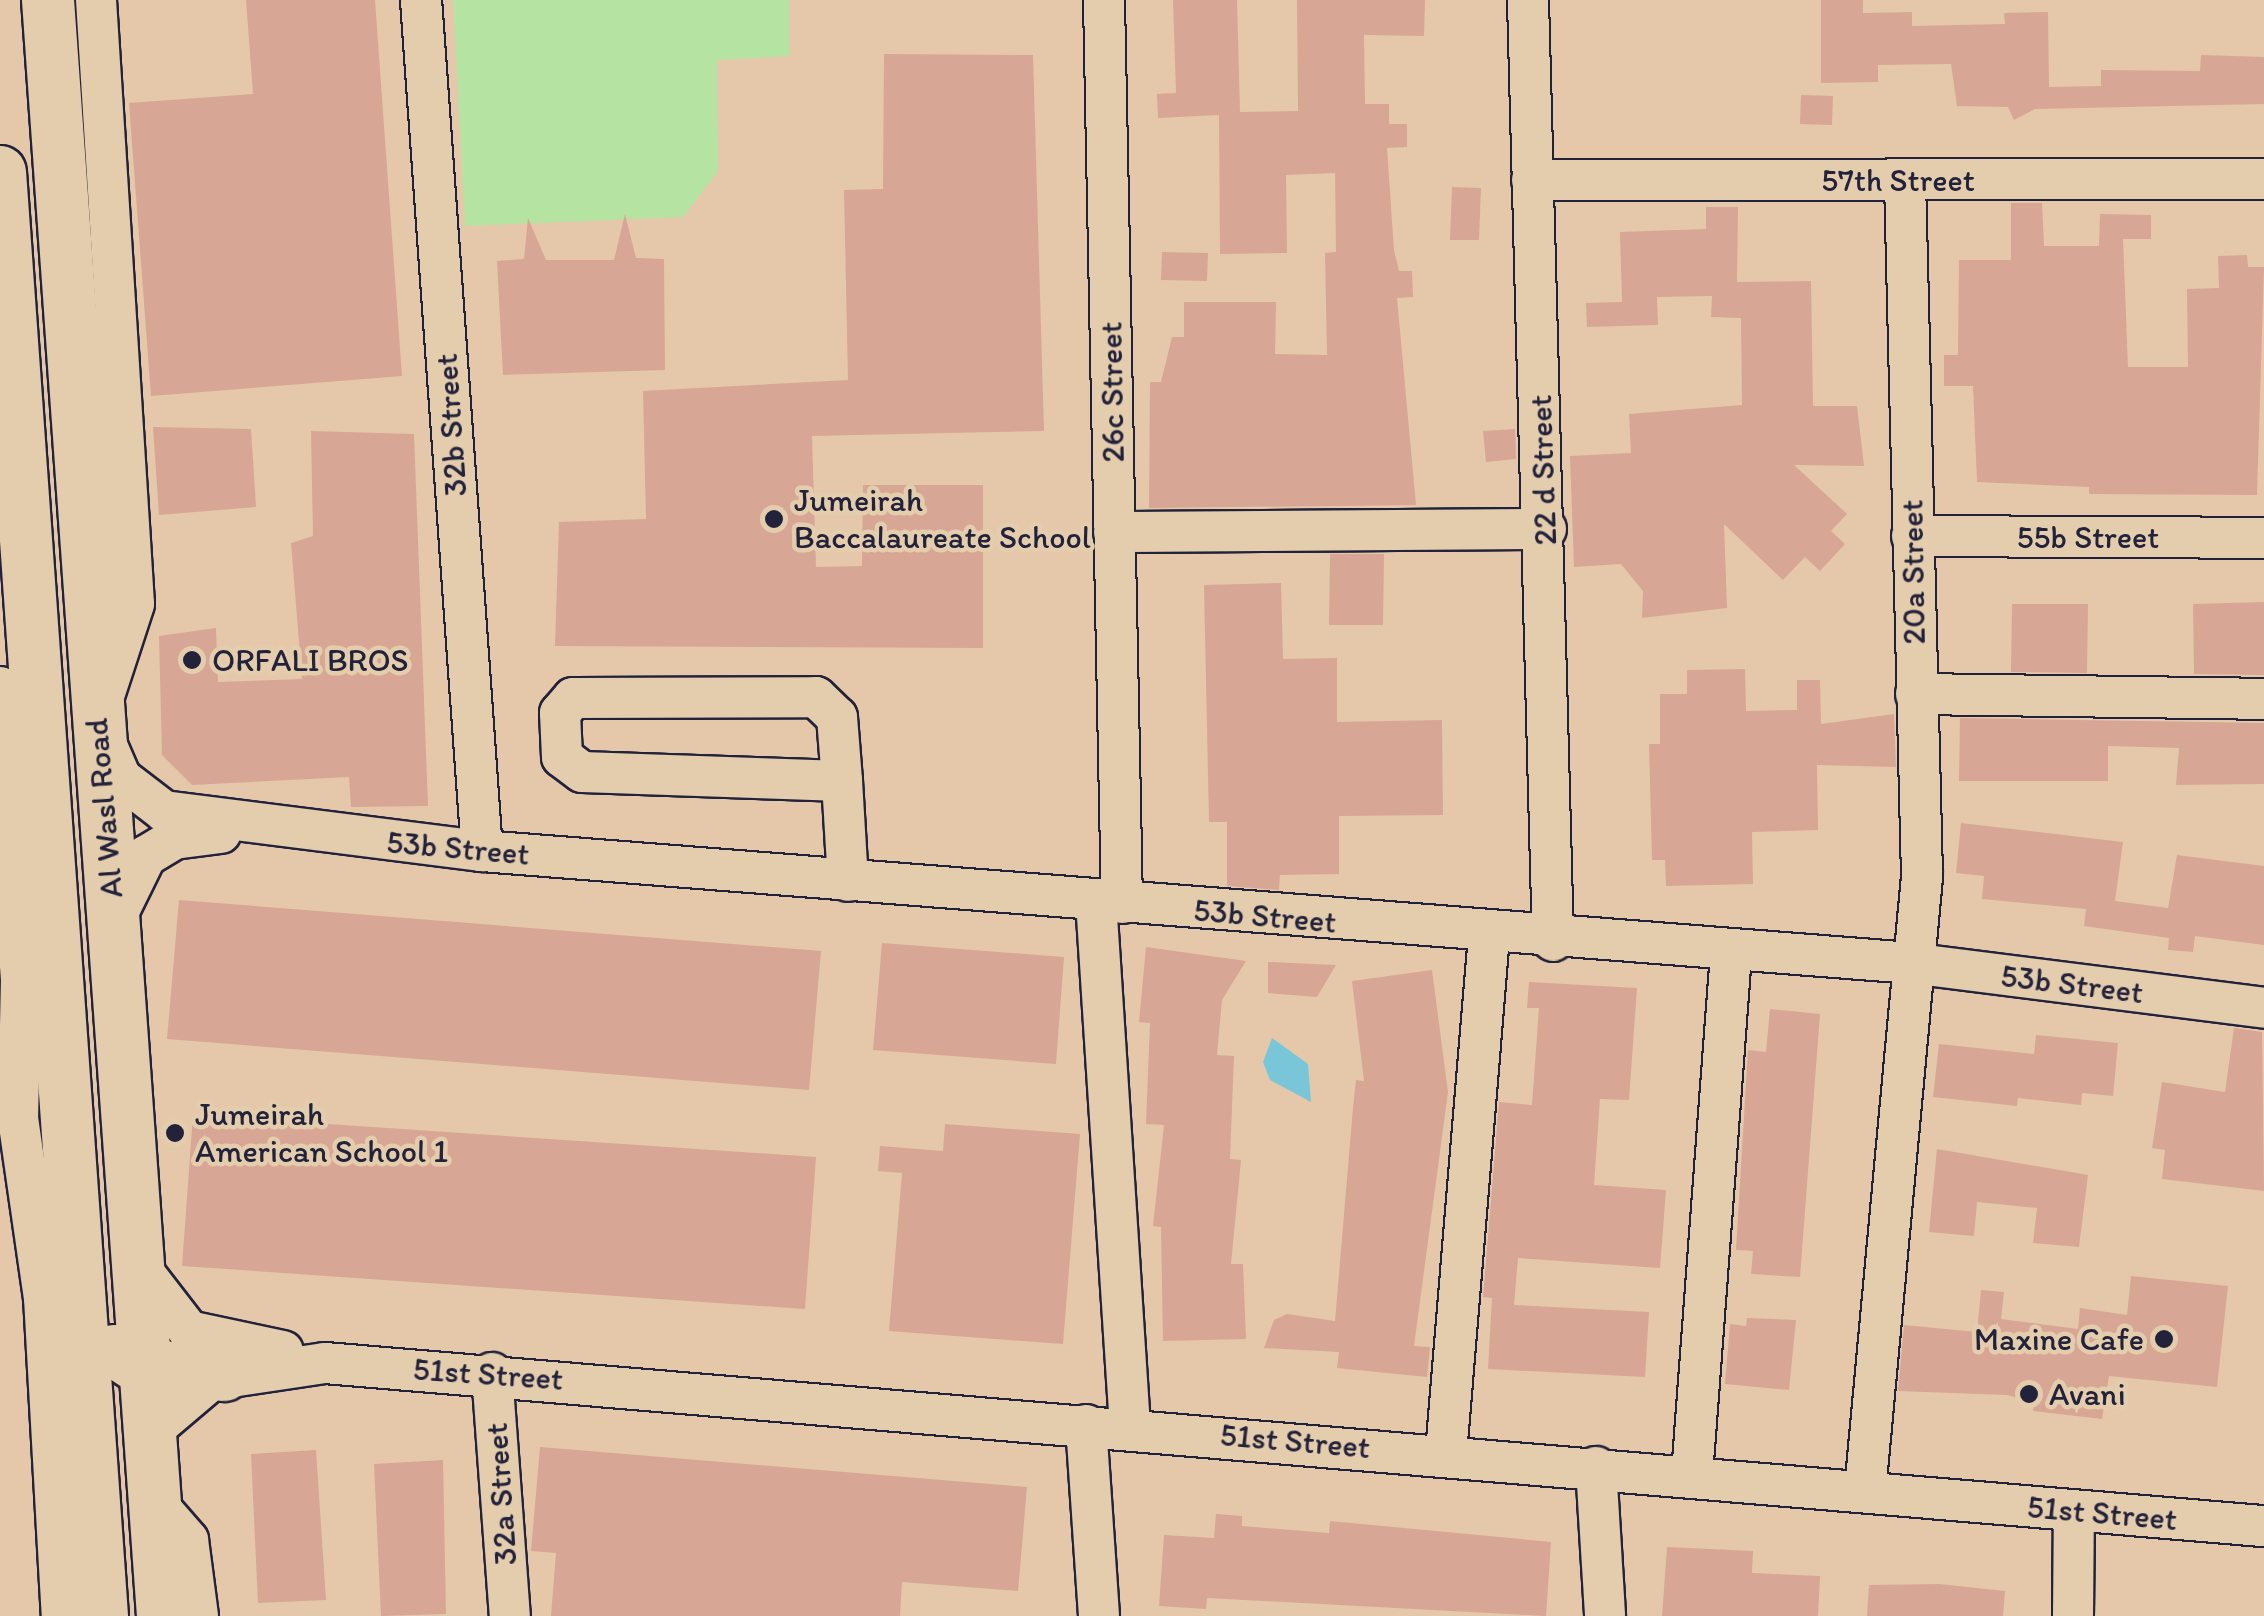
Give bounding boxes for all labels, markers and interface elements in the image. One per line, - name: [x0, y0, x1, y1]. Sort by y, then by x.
- street label: 57th Street: [1822, 161, 1974, 199]
- street label: 26c Street: [1092, 321, 1132, 463]
- street label: 32b Street: [427, 352, 475, 498]
- street label: 22 d Street: [1521, 394, 1565, 546]
- place label: Jumeirah Baccalaureate School: [794, 482, 1090, 557]
- street label: 20a Street: [1893, 499, 1933, 645]
- marker: Jumeirah Baccalaureate School: [763, 508, 785, 530]
- street label: 55b Street: [2017, 518, 2159, 556]
- place label: ORFALI BROS: [212, 641, 409, 679]
- marker: ORFALI BROS: [181, 649, 203, 671]
- street label: Al Wasl Road: [77, 717, 131, 899]
- street label: 53b Street: [385, 823, 531, 873]
- street label: 53b Street: [1192, 891, 1338, 941]
- street label: 53b Street: [1999, 956, 2145, 1012]
- place label: Jumeirah American School 1: [195, 1096, 448, 1171]
- marker: Jumeirah American School 1: [164, 1122, 186, 1144]
- place label: Maxine Cafe: [1974, 1320, 2144, 1358]
- marker: Maxine Cafe: [2153, 1328, 2175, 1350]
- street label: 51st Street: [412, 1350, 564, 1398]
- place label: Avani: [2049, 1375, 2126, 1413]
- marker: Avani: [2018, 1383, 2040, 1405]
- street label: 51st Street: [1219, 1415, 1371, 1467]
- street label: 32a Street: [477, 1421, 525, 1567]
- street label: 51st Street: [2026, 1487, 2178, 1539]

